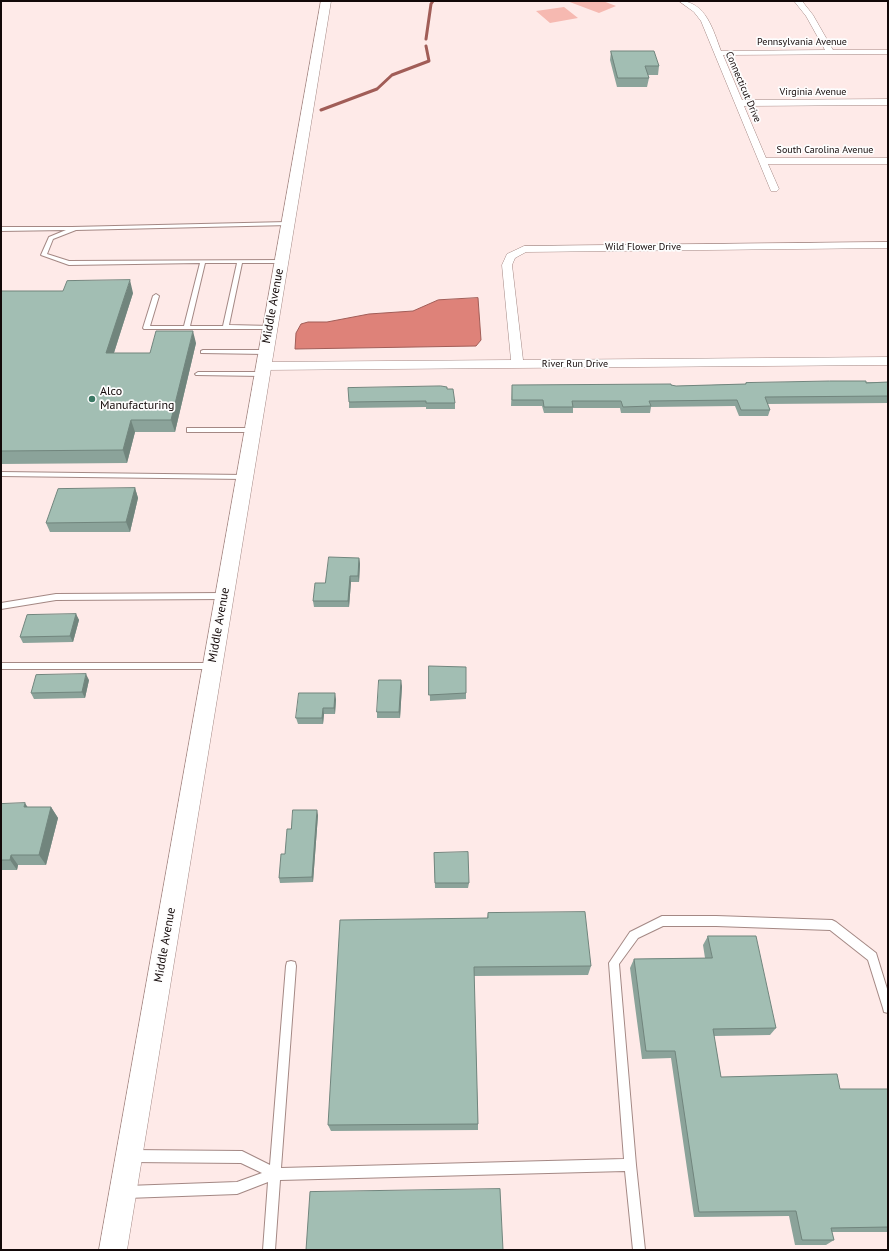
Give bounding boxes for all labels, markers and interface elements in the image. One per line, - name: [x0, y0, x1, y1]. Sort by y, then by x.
- street label: Pennsylvania Avenue: [757, 36, 847, 48]
- street label: Connecticut Drive: [723, 50, 763, 124]
- street label: Virginia Avenue: [780, 86, 846, 98]
- street label: South Carolina Avenue: [777, 144, 873, 156]
- street label: Wild Flower Drive: [605, 241, 681, 253]
- street label: Middle Avenue: [259, 267, 287, 345]
- street label: River Run Drive: [542, 358, 608, 370]
- place label: Alco Manufacturing: [100, 385, 175, 413]
- marker: Alco Manufacturing: [87, 394, 97, 404]
- street label: Middle Avenue: [205, 586, 233, 664]
- street label: Middle Avenue: [151, 906, 179, 984]

